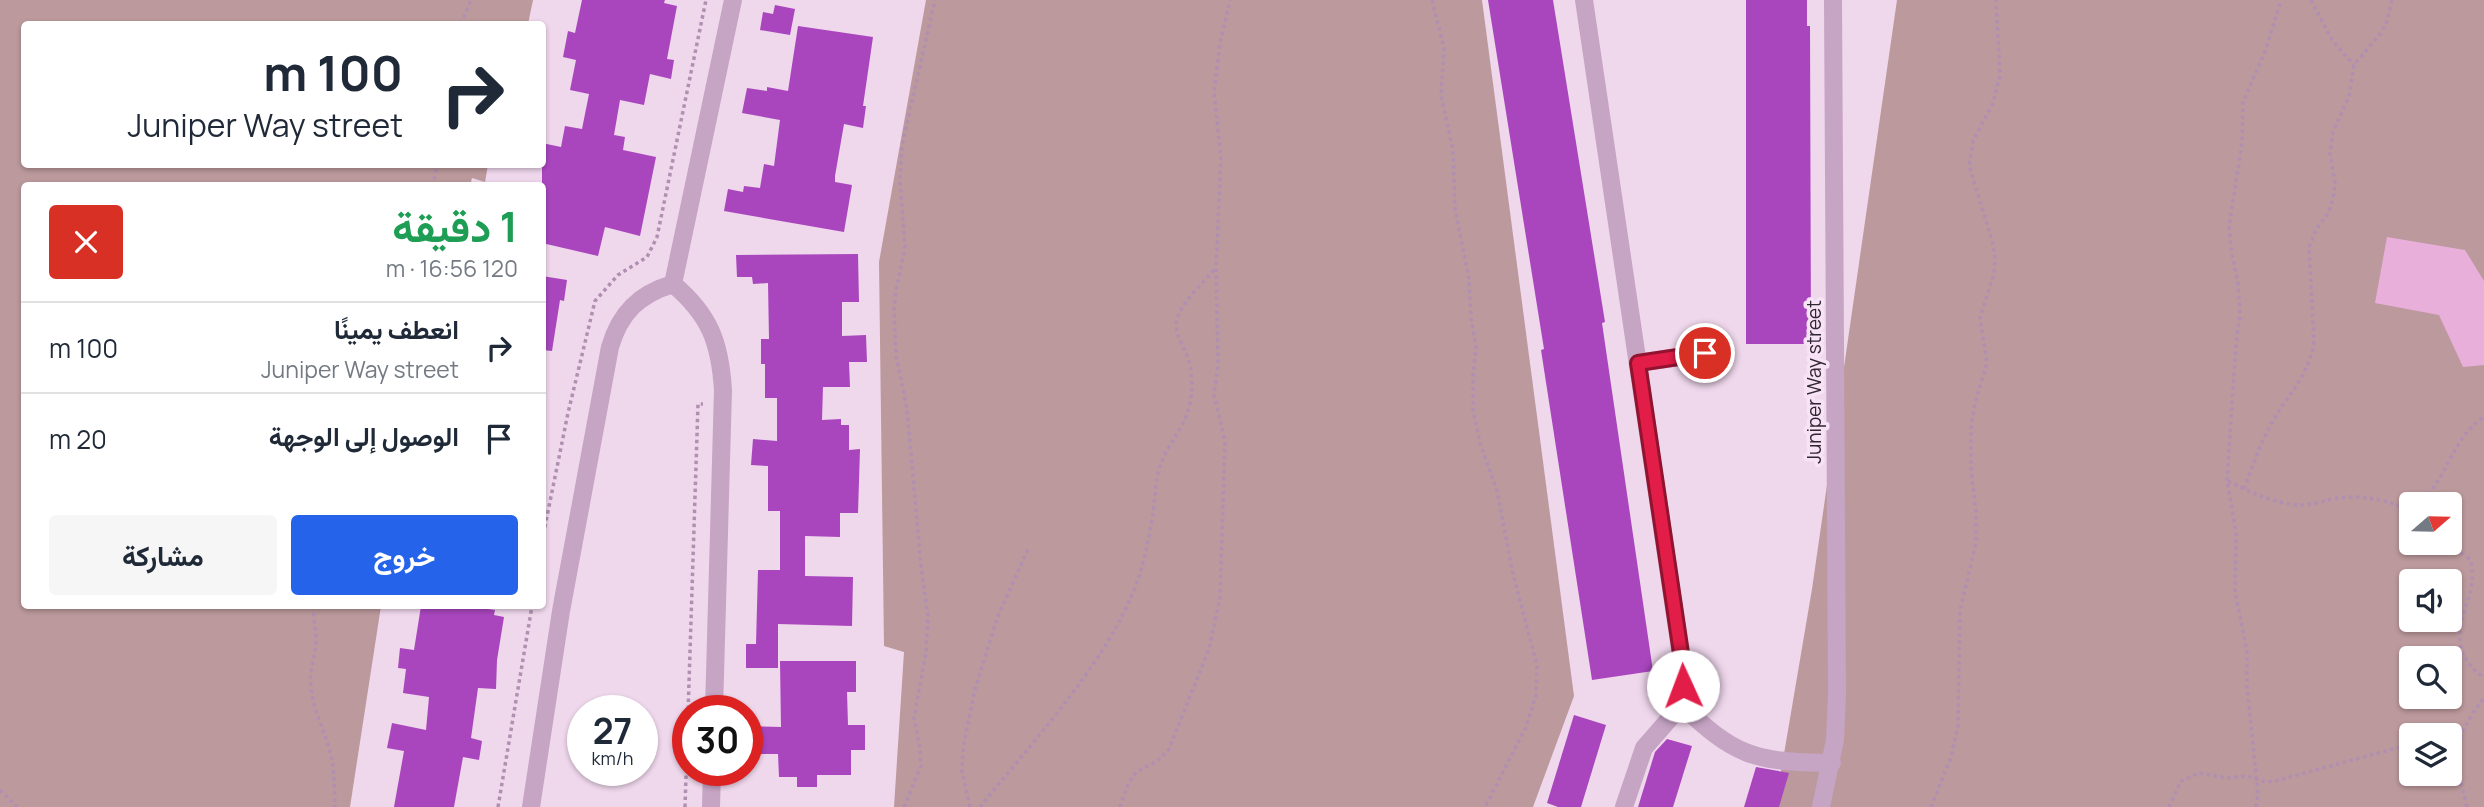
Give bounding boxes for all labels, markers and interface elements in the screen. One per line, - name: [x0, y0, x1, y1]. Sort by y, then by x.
- text: 100 m: [263, 39, 403, 106]
- icon: right: [427, 49, 518, 140]
- text: Juniper Way street: [127, 103, 403, 147]
- text: 1 دقيقة: [392, 197, 518, 255]
- button: close: [49, 205, 123, 279]
- text: 120 m · 16:56: [386, 252, 518, 284]
- street label: Juniper Way street: [1801, 300, 1827, 464]
- text: انعطف يمينًا: [334, 311, 459, 347]
- pin: [1675, 323, 1735, 383]
- icon: right: [480, 329, 518, 367]
- text: 100 m: [49, 330, 118, 366]
- icon: arrive: [1686, 334, 1724, 372]
- text: Juniper Way street: [261, 353, 459, 385]
- text: الوصول إلى الوجهة: [269, 418, 459, 454]
- icon: arrive: [480, 420, 518, 458]
- text: 20 m: [49, 421, 107, 457]
- north arrow: [2399, 492, 2462, 555]
- map controls: [2399, 492, 2462, 786]
- button: مشاركة: [49, 515, 277, 595]
- button: خروج: [291, 515, 518, 595]
- button: sound: [2399, 569, 2462, 632]
- button: search: [2399, 646, 2462, 709]
- position arrow: [1646, 649, 1720, 723]
- speed limit sign: 30: [672, 695, 763, 786]
- text: 27: [593, 707, 632, 755]
- button: layers: [2399, 723, 2462, 786]
- text: km/h: [592, 746, 633, 770]

